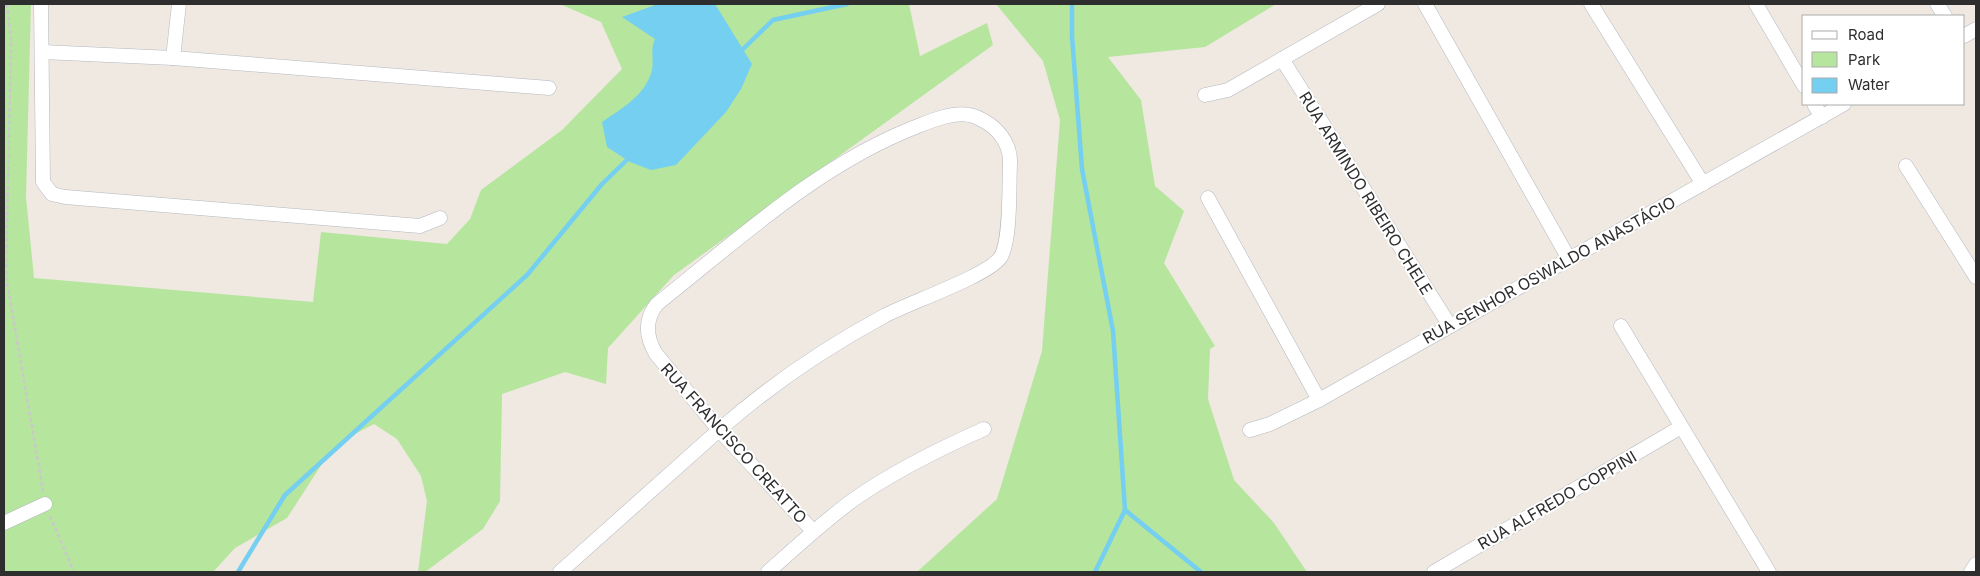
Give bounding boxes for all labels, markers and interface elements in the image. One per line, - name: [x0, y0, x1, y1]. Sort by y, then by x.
- legend: [1802, 15, 1965, 105]
- text: Road: [1848, 25, 1884, 44]
- text: Park: [1848, 50, 1881, 69]
- text: Water: [1848, 75, 1890, 94]
- street label: RUA ARMINDO RIBEIRO CHELE: [1295, 88, 1437, 298]
- street label: RUA SENHOR OSWALDO ANASTÁCIO: [1419, 192, 1679, 348]
- street label: RUA FRANCISCO CREATTO: [657, 359, 811, 527]
- street label: RUA ALFREDO COPPINI: [1474, 446, 1640, 554]

